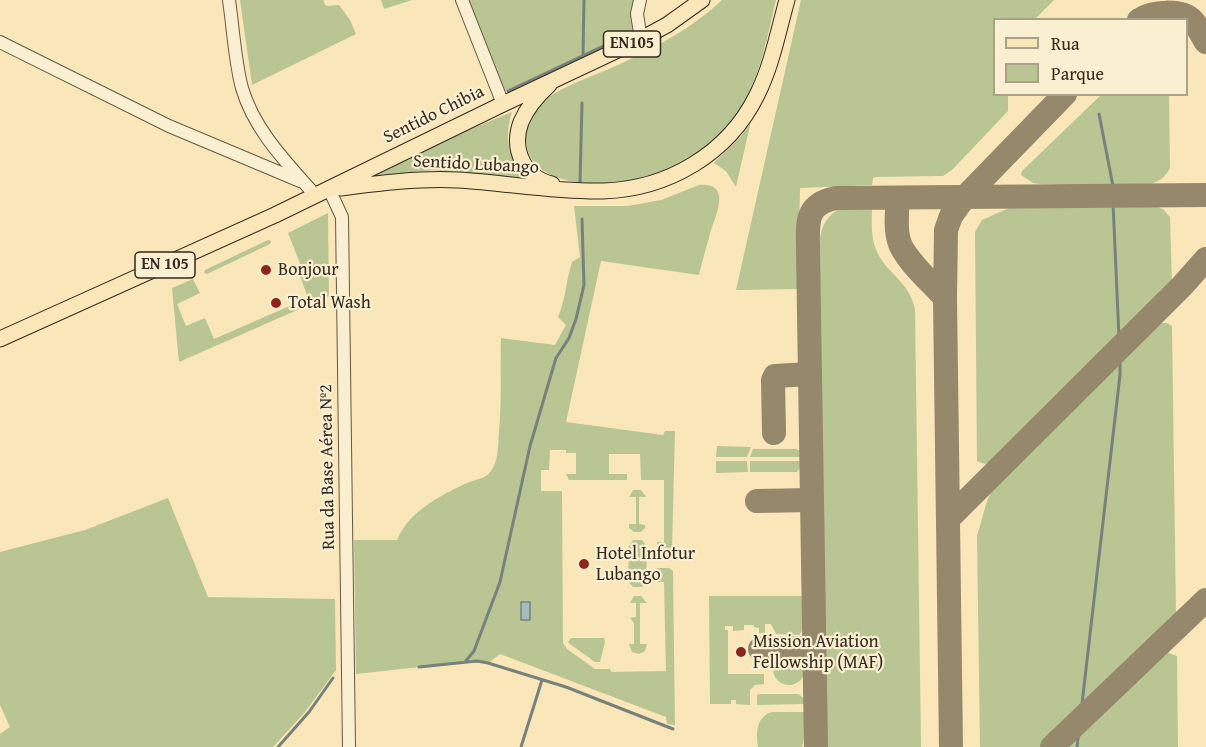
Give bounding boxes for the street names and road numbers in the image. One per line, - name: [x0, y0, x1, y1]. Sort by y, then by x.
- road number: EN105: [604, 31, 660, 57]
- street label: Sentido Chibia: [380, 81, 488, 149]
- street label: Sentido Lubango: [412, 151, 540, 179]
- road number: EN 105: [135, 252, 195, 278]
- street label: Rua da Base Aérea Nº2: [316, 384, 340, 550]

